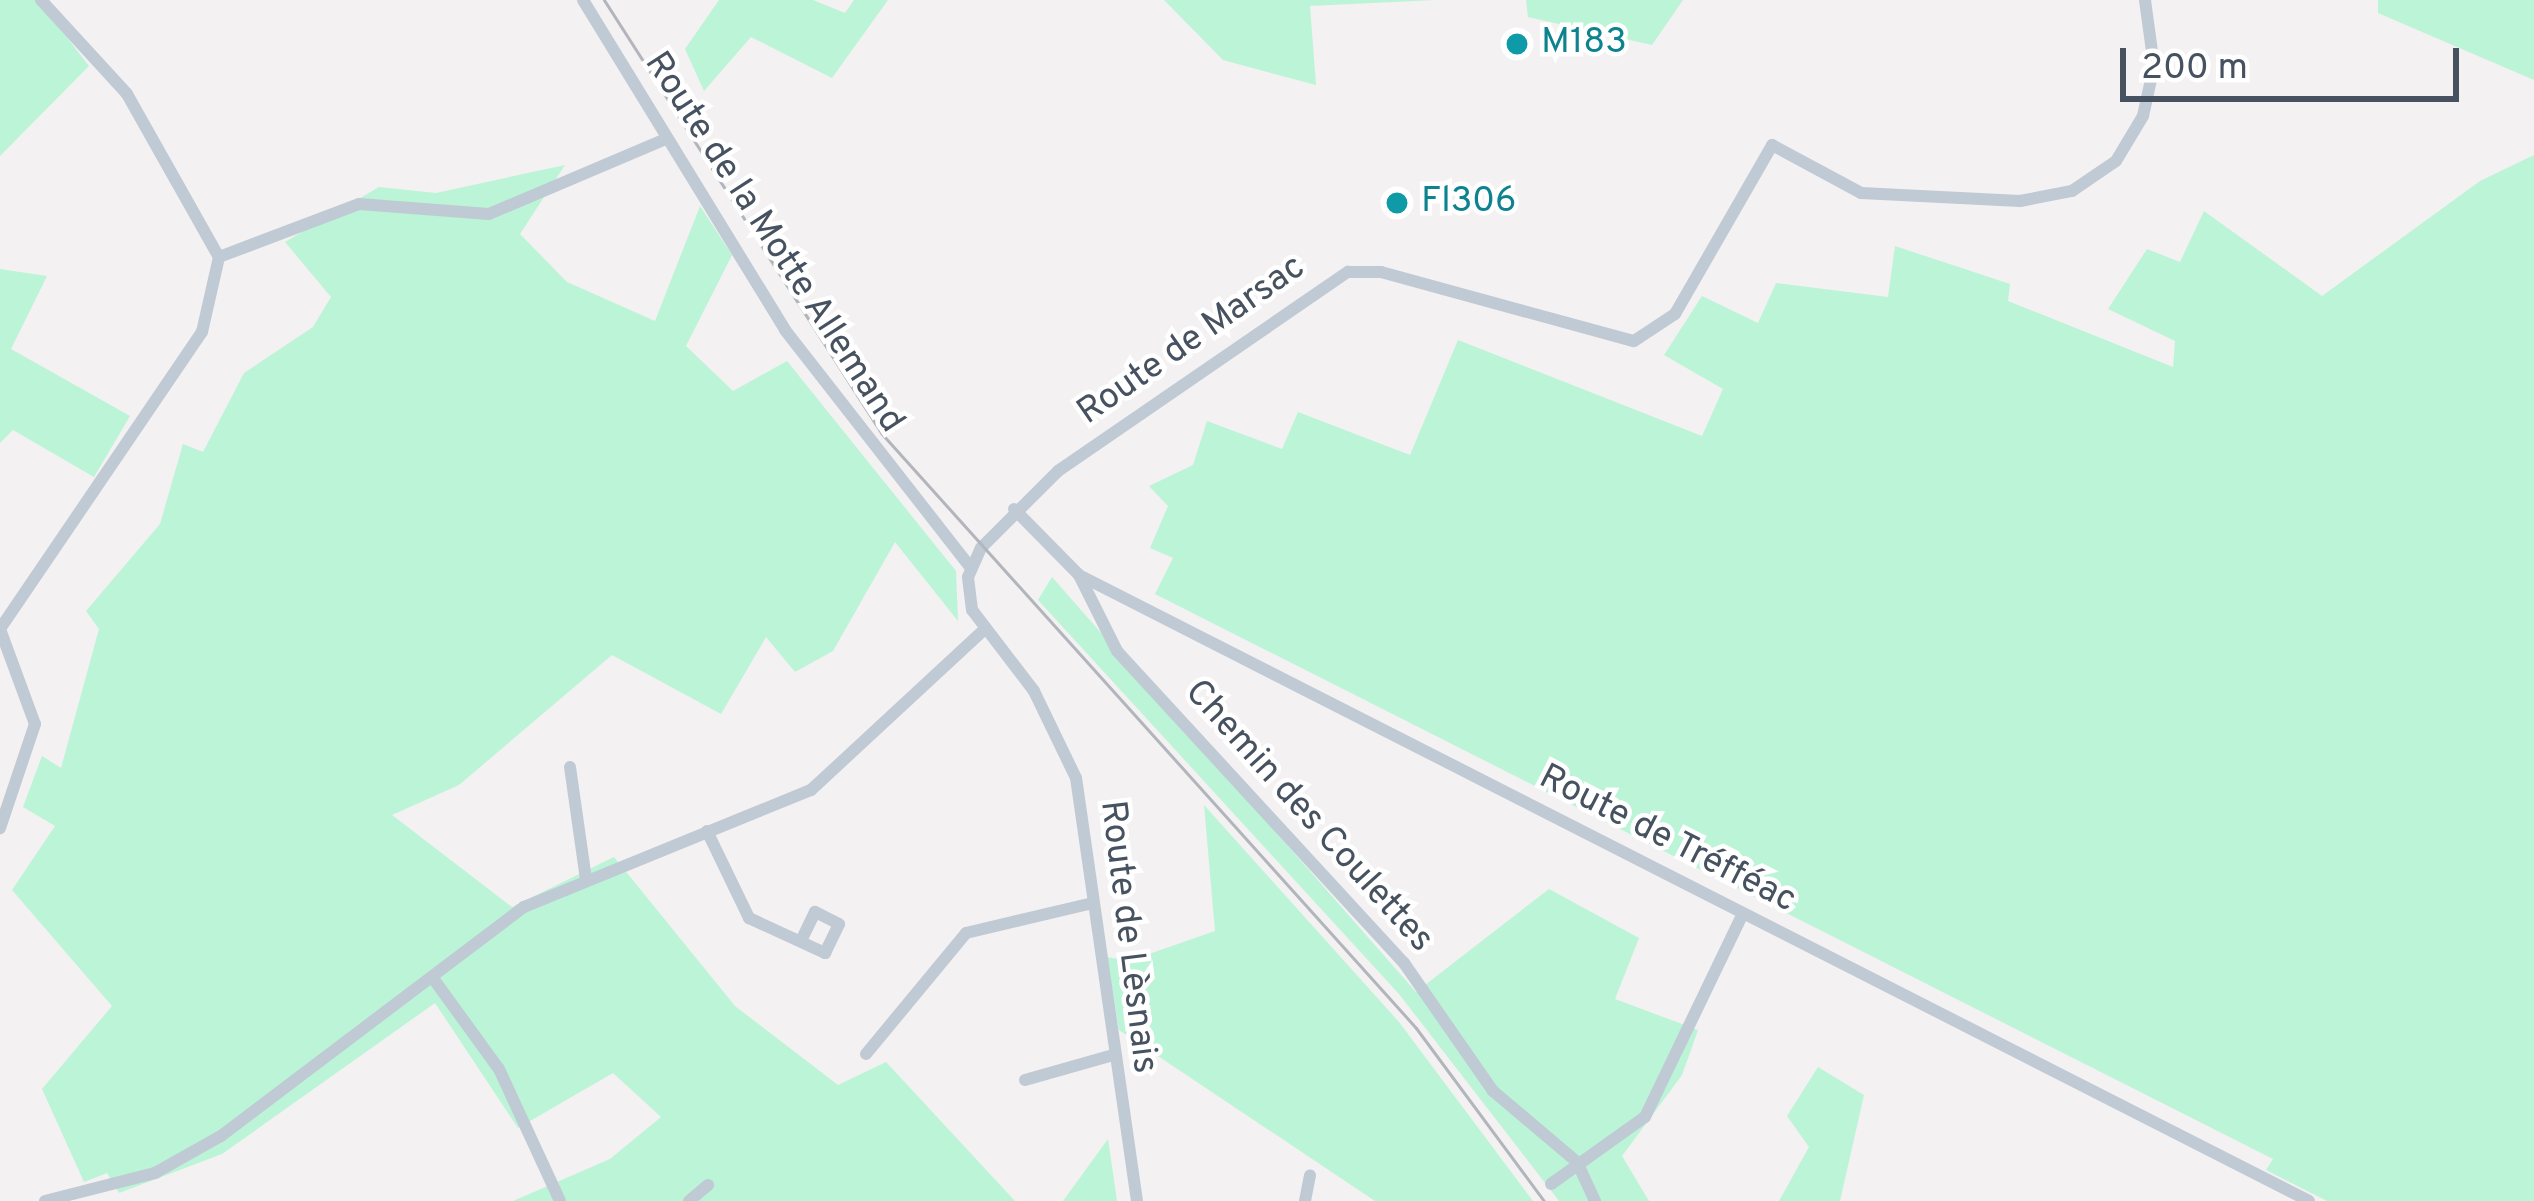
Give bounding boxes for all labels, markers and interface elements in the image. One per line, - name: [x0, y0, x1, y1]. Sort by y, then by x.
- place label: M183: [1541, 22, 1627, 66]
- scale bar: [2126, 24, 2465, 98]
- marker: M183: [1504, 31, 1530, 57]
- street label: Route de la Motte Allemand: [633, 44, 913, 442]
- text: 200 m: [2141, 46, 2248, 92]
- place label: Fl306: [1421, 181, 1517, 225]
- marker: Fl306: [1384, 190, 1410, 216]
- street label: Route de Marsac: [1070, 247, 1314, 435]
- street label: Chemin des Coulettes: [1174, 672, 1442, 962]
- street label: Route de Tréfféac: [1531, 756, 1803, 924]
- street label: Route de Lèsnais: [1089, 798, 1165, 1076]

